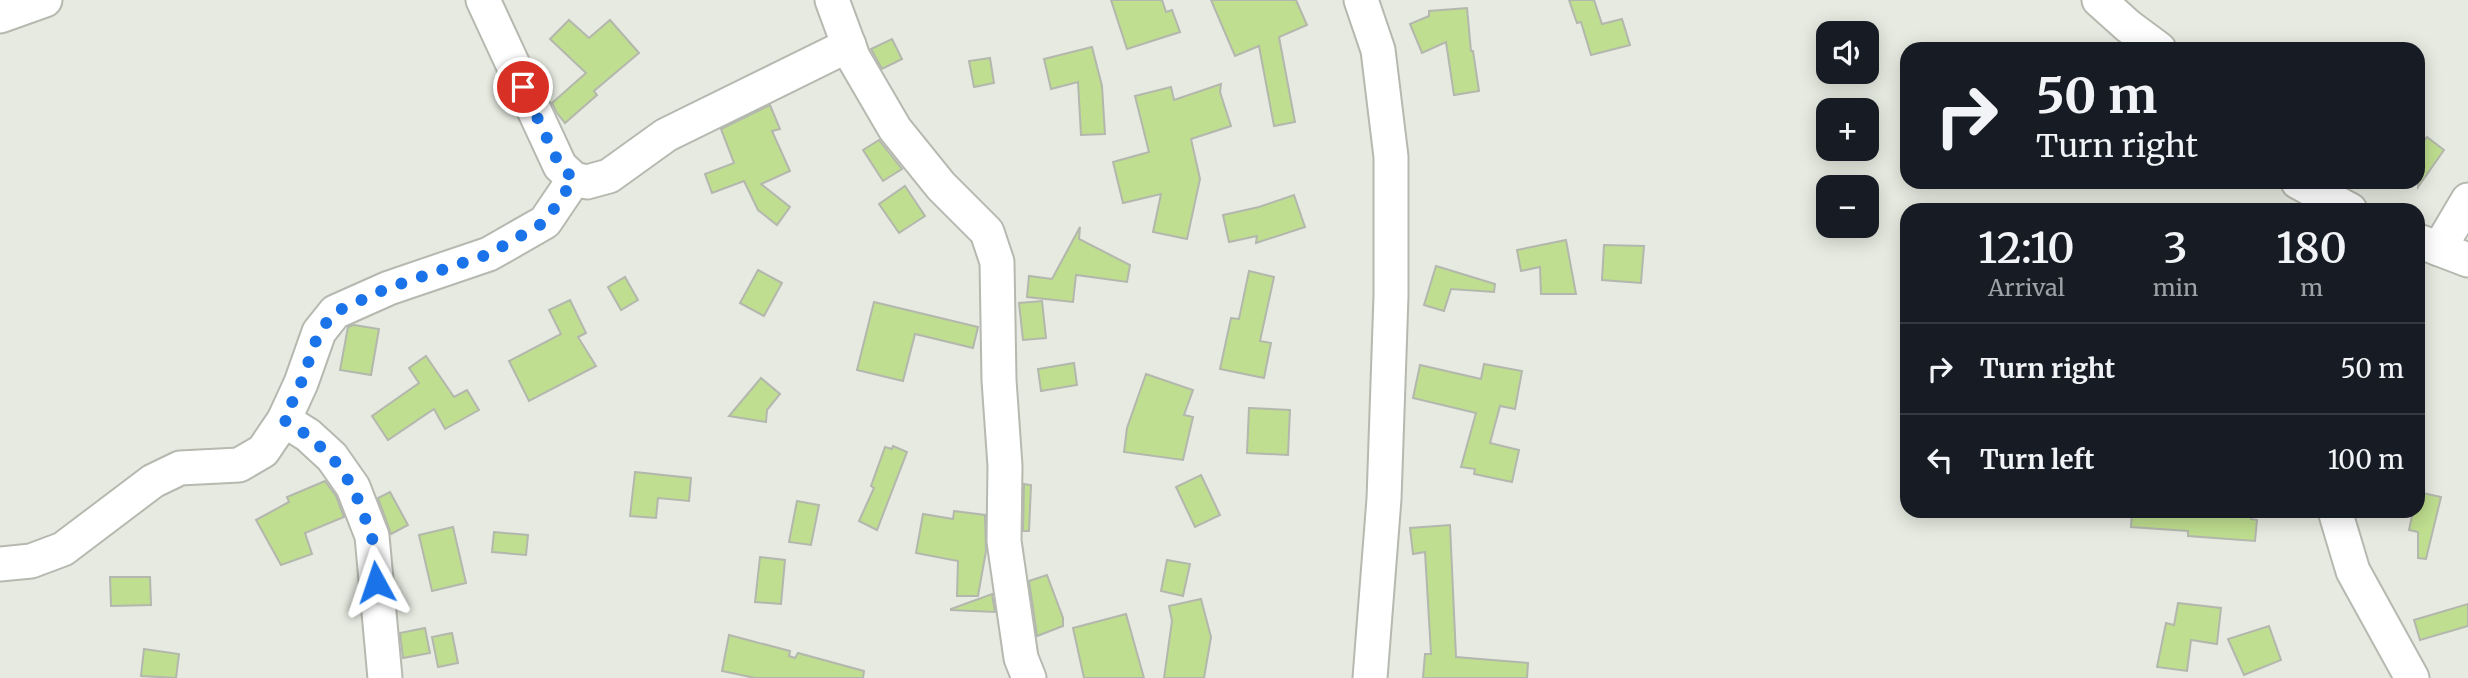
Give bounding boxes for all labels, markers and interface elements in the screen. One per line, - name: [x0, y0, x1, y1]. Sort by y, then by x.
- map controls: [1816, 21, 1879, 238]
- button: sound: [1816, 21, 1879, 84]
- pin: [493, 57, 553, 117]
- text: 50 m: [2036, 65, 2157, 126]
- icon: arrive: [504, 68, 542, 106]
- icon: right: [1921, 70, 2012, 161]
- button: +: [1816, 98, 1879, 161]
- text: Turn right: [2036, 126, 2198, 166]
- button: −: [1816, 175, 1879, 238]
- text: 12:10: [1978, 222, 2075, 274]
- text: 3: [2163, 222, 2188, 274]
- text: 180: [2276, 222, 2347, 274]
- text: Arrival: [1988, 273, 2065, 302]
- text: min: [2153, 273, 2198, 302]
- text: m: [2300, 273, 2323, 302]
- icon: right: [1921, 350, 1959, 388]
- text: Turn right: [1980, 352, 2115, 385]
- text: 50 m: [2340, 352, 2404, 385]
- icon: left: [1921, 441, 1959, 479]
- text: Turn left: [1980, 443, 2094, 476]
- text: 100 m: [2328, 443, 2404, 476]
- position arrow: [339, 545, 413, 619]

